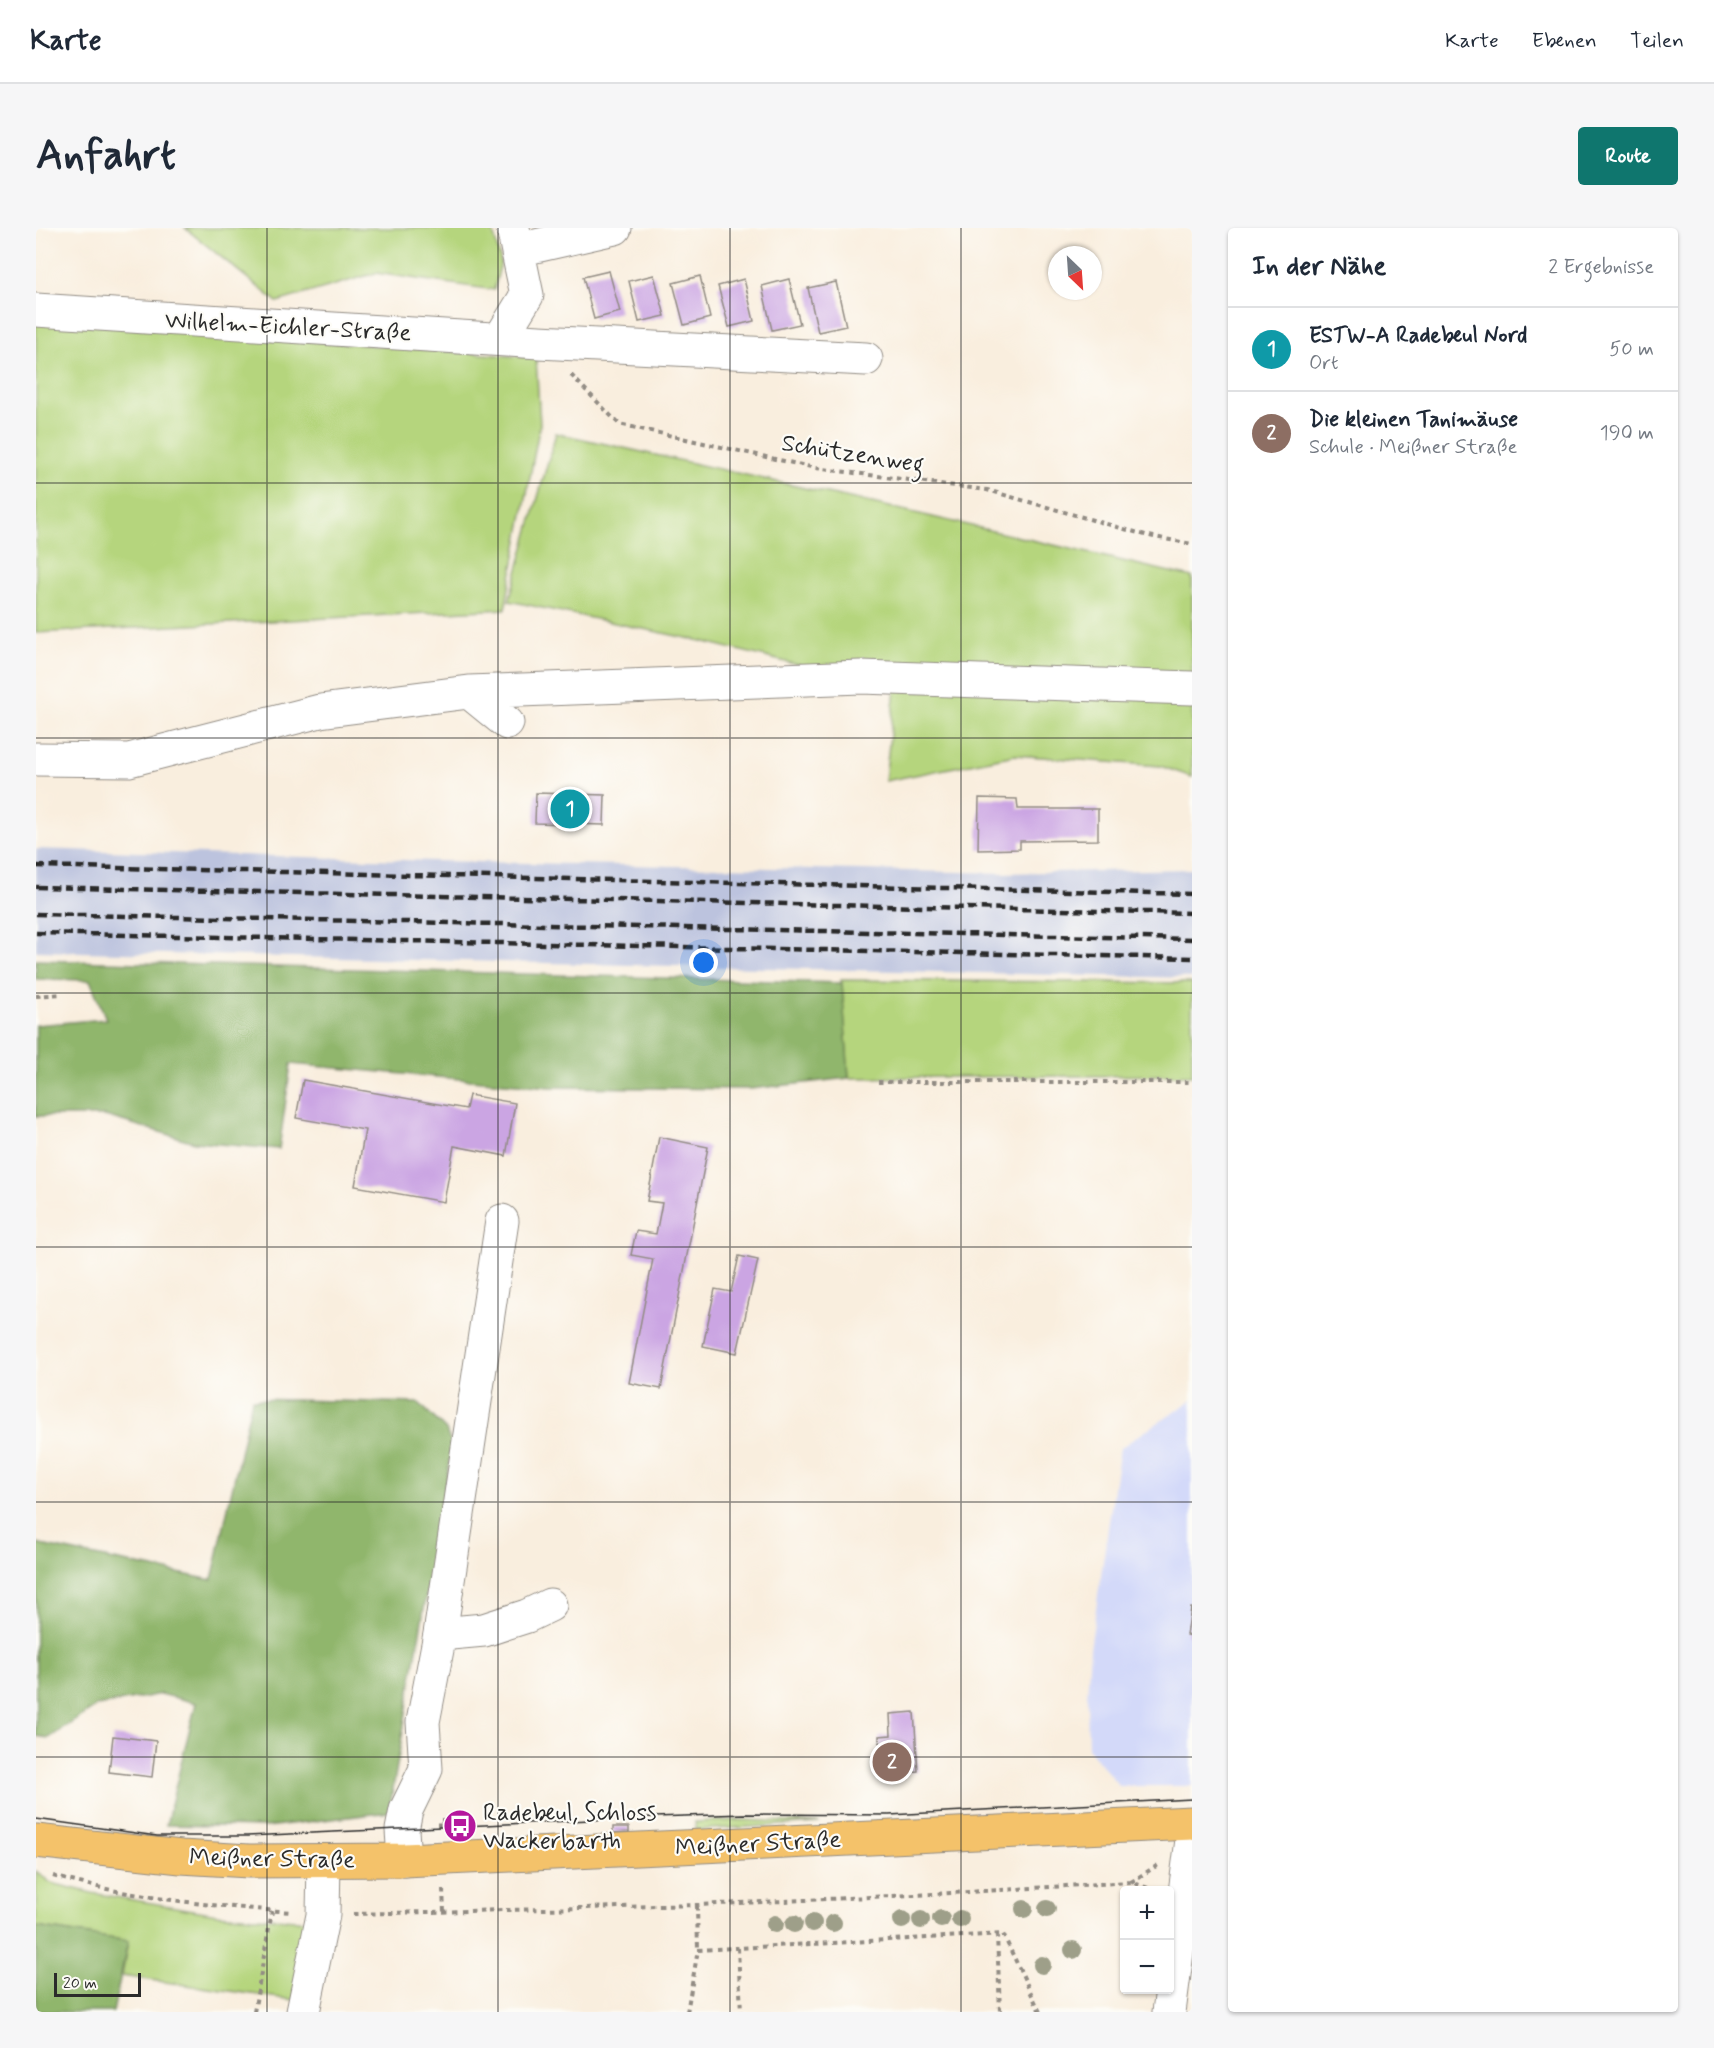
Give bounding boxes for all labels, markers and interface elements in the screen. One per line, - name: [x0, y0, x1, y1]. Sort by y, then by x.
- text: Karte: [30, 23, 102, 60]
- text: Karte: [1445, 27, 1499, 55]
- text: Ebenen: [1532, 27, 1597, 55]
- text: Teilen: [1630, 27, 1684, 55]
- button: Route: [1578, 127, 1678, 185]
- text: Anfahrt: [36, 129, 176, 184]
- north arrow: [1048, 246, 1102, 300]
- text: In der Nähe: [1252, 250, 1386, 284]
- text: 2 Ergebnisse: [1548, 254, 1654, 281]
- street label: Wilhelm-Eichler-Straße: [164, 306, 412, 349]
- text: ESTW-A Radebeul Nord: [1309, 322, 1527, 350]
- text: 1: [1267, 336, 1276, 363]
- text: 50 m: [1609, 336, 1654, 363]
- text: Ort: [1309, 350, 1338, 377]
- text: Die kleinen Tanimäuse: [1309, 406, 1518, 434]
- text: 2: [1267, 420, 1276, 447]
- text: 190 m: [1600, 420, 1654, 447]
- street label: Schützenweg: [779, 428, 926, 484]
- text: Schule · Meißner Straße: [1309, 434, 1517, 461]
- pin: 1: [550, 786, 590, 832]
- your location: [689, 948, 718, 977]
- pin: 2: [872, 1740, 912, 1784]
- place label: Radebeul, Schloss Wackerbarth: [483, 1798, 657, 1857]
- bus stop icon: Radebeul, Schloss Wackerbarth: [442, 1808, 478, 1844]
- street label: Meißner Straße: [674, 1825, 842, 1864]
- street label: Meißner Straße: [189, 1843, 355, 1876]
- map controls: [1120, 1886, 1174, 1994]
- button: +: [1120, 1886, 1174, 1940]
- button: −: [1120, 1940, 1174, 1994]
- scale bar: [54, 1970, 141, 1998]
- text: 20 m: [63, 1973, 97, 1994]

